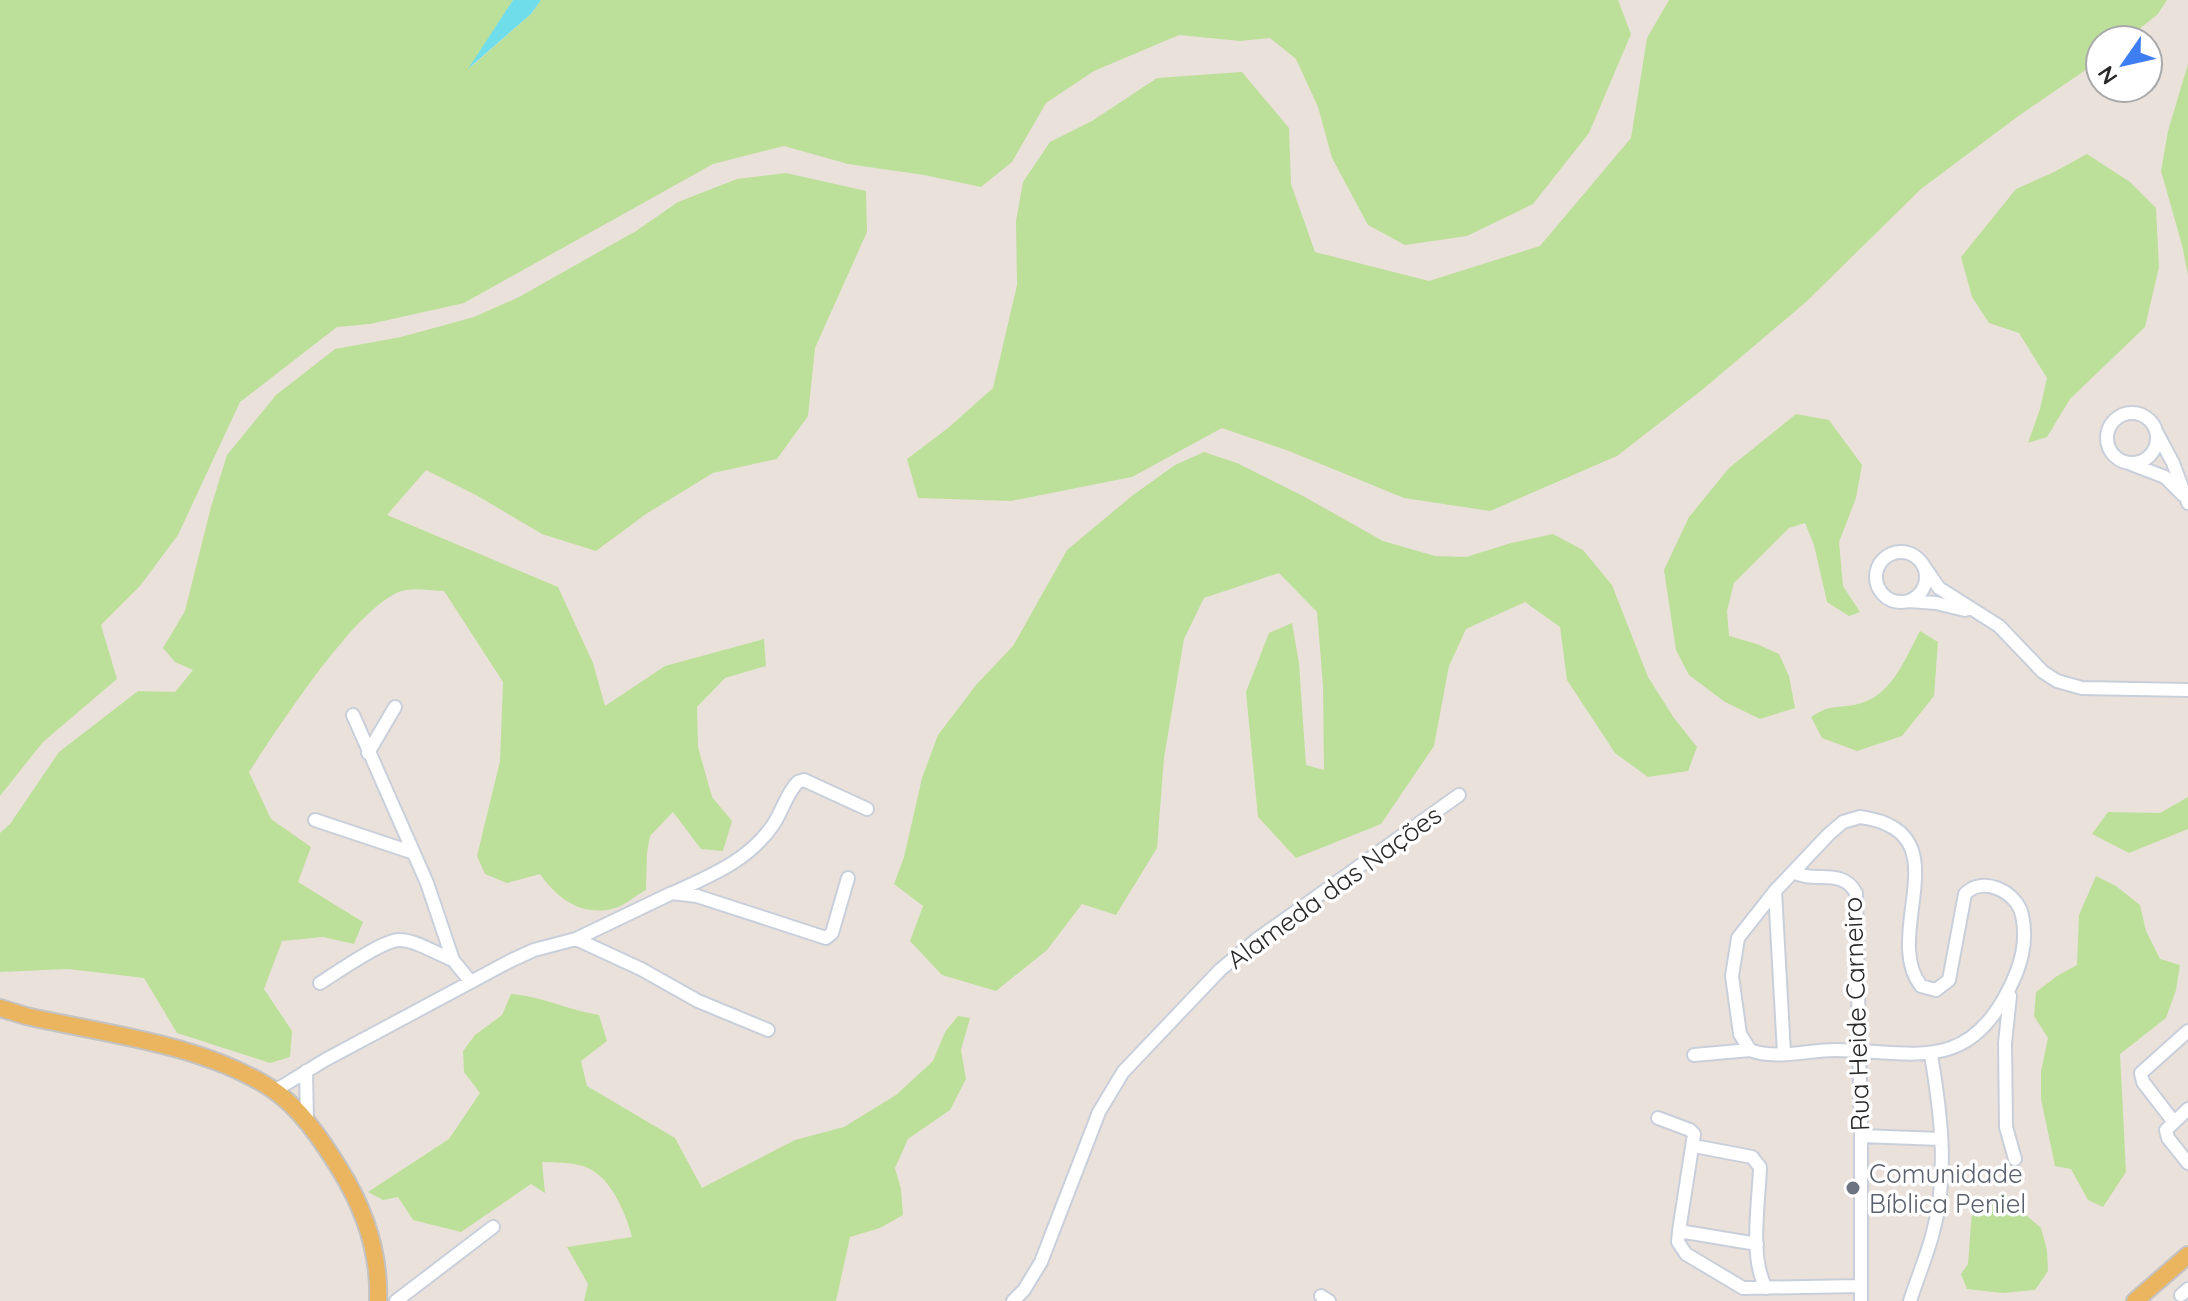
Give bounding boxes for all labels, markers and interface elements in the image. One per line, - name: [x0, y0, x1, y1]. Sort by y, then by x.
- north arrow: [2084, 24, 2164, 104]
- text: N: [2091, 61, 2124, 90]
- street label: Alameda das Nações: [1220, 798, 1448, 976]
- street label: Rua Heide Carneiro: [1835, 896, 1877, 1132]
- place label: Comunidade Bíblica Peniel: [1869, 1157, 2026, 1220]
- marker: Comunidade Bíblica Peniel: [1844, 1179, 1862, 1197]

